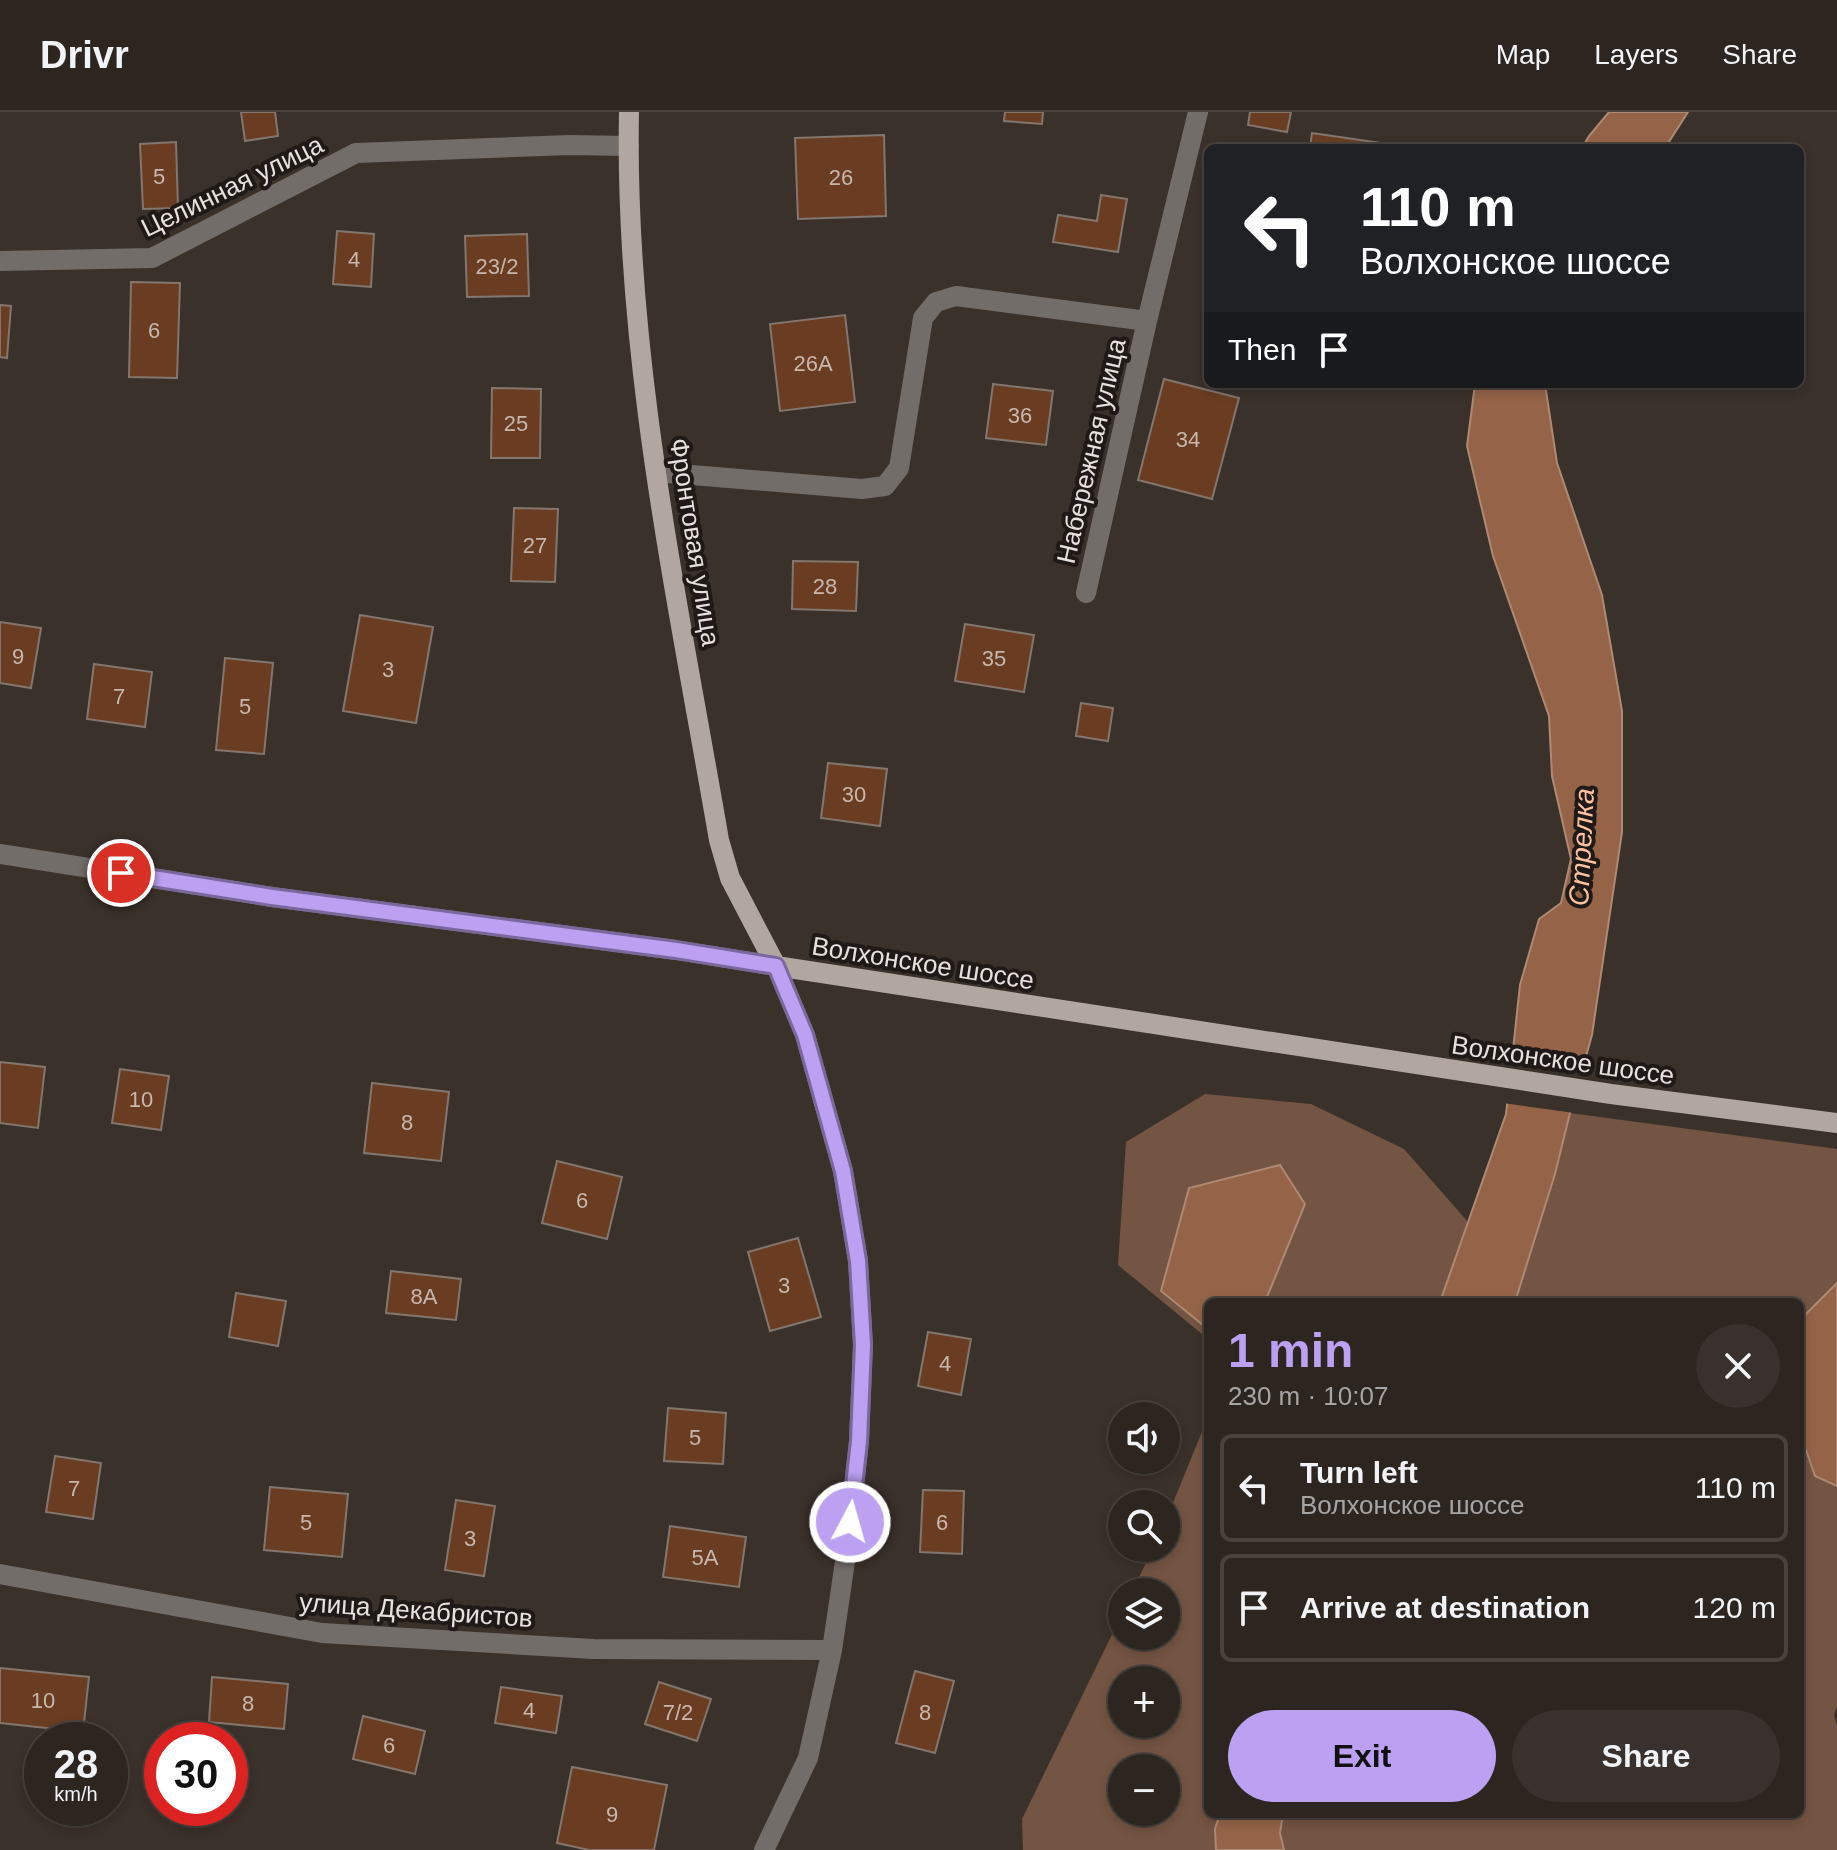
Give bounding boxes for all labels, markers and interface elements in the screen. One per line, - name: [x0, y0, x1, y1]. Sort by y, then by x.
- text: Drivr: [40, 34, 129, 76]
- text: Map: [1496, 39, 1550, 70]
- text: Layers: [1594, 39, 1678, 70]
- text: Share: [1722, 39, 1797, 70]
- street label: Целинная улица: [136, 129, 328, 243]
- house number: 5: [153, 164, 165, 189]
- house number: 26: [829, 165, 853, 190]
- text: 110 m: [1360, 175, 1516, 238]
- icon: left: [1228, 176, 1332, 280]
- text: Волхонское шоссе: [1360, 241, 1671, 282]
- house number: 4: [348, 247, 360, 272]
- house number: 23/2: [476, 254, 518, 279]
- house number: 6: [148, 318, 160, 343]
- icon: arrive: [1312, 328, 1356, 372]
- text: Then: [1228, 333, 1296, 366]
- street label: Набережная улица: [1051, 335, 1132, 566]
- house number: 26А: [793, 351, 833, 376]
- house number: 36: [1008, 403, 1032, 428]
- house number: 25: [504, 411, 528, 436]
- house number: 34: [1176, 427, 1200, 452]
- street label: Фронтовая улица: [664, 436, 726, 649]
- house number: 27: [523, 533, 547, 558]
- house number: 28: [813, 574, 837, 599]
- house number: 9: [12, 644, 24, 669]
- house number: 35: [982, 646, 1006, 671]
- house number: 3: [382, 657, 394, 682]
- house number: 7: [113, 684, 125, 709]
- house number: 5: [239, 694, 251, 719]
- house number: 30: [842, 782, 866, 807]
- water label: Стрелка: [1563, 787, 1600, 907]
- pin: [87, 839, 155, 907]
- icon: arrive: [99, 851, 143, 895]
- street label: Волхонское шоссе: [810, 931, 1036, 995]
- street label: Волхонское шоссе: [1450, 1030, 1676, 1090]
- house number: 10: [129, 1087, 153, 1112]
- house number: 8: [401, 1110, 413, 1135]
- house number: 6: [576, 1188, 588, 1213]
- house number: 3: [778, 1273, 790, 1298]
- house number: 8А: [411, 1284, 438, 1309]
- text: 1 min: [1228, 1324, 1353, 1377]
- button: close: [1696, 1324, 1780, 1408]
- house number: 4: [939, 1351, 951, 1376]
- text: 230 m · 10:07: [1228, 1381, 1388, 1411]
- map controls: [1108, 1402, 1180, 1826]
- button: sound: [1108, 1402, 1180, 1474]
- house number: 5: [689, 1425, 701, 1450]
- text: Turn left: [1300, 1456, 1418, 1489]
- icon: left: [1232, 1466, 1276, 1510]
- text: 110 m: [1695, 1471, 1776, 1504]
- house number: 7: [68, 1476, 80, 1501]
- position arrow: [808, 1480, 892, 1564]
- button: search: [1108, 1490, 1180, 1562]
- text: Волхонское шоссе: [1300, 1490, 1525, 1520]
- house number: 5: [300, 1510, 312, 1535]
- house number: 6: [936, 1510, 948, 1535]
- house number: 3: [464, 1526, 476, 1551]
- house number: 5А: [692, 1545, 719, 1570]
- button: layers: [1108, 1578, 1180, 1650]
- icon: arrive: [1232, 1586, 1276, 1630]
- street label: улица Декабристов: [298, 1587, 534, 1633]
- text: Arrive at destination: [1300, 1591, 1590, 1624]
- text: 120 m: [1693, 1591, 1776, 1624]
- button: +: [1108, 1666, 1180, 1738]
- house number: 10: [31, 1688, 55, 1713]
- house number: 8: [242, 1691, 254, 1716]
- house number: 4: [523, 1698, 535, 1723]
- house number: 7/2: [663, 1700, 693, 1725]
- house number: 8: [919, 1700, 931, 1725]
- button: Exit: [1228, 1710, 1496, 1802]
- button: Share: [1512, 1710, 1780, 1802]
- speed limit sign: 30: [144, 1722, 248, 1826]
- house number: 6: [383, 1733, 395, 1758]
- text: 28: [54, 1742, 98, 1786]
- button: −: [1108, 1754, 1180, 1826]
- text: km/h: [54, 1783, 98, 1805]
- house number: 9: [606, 1802, 618, 1827]

